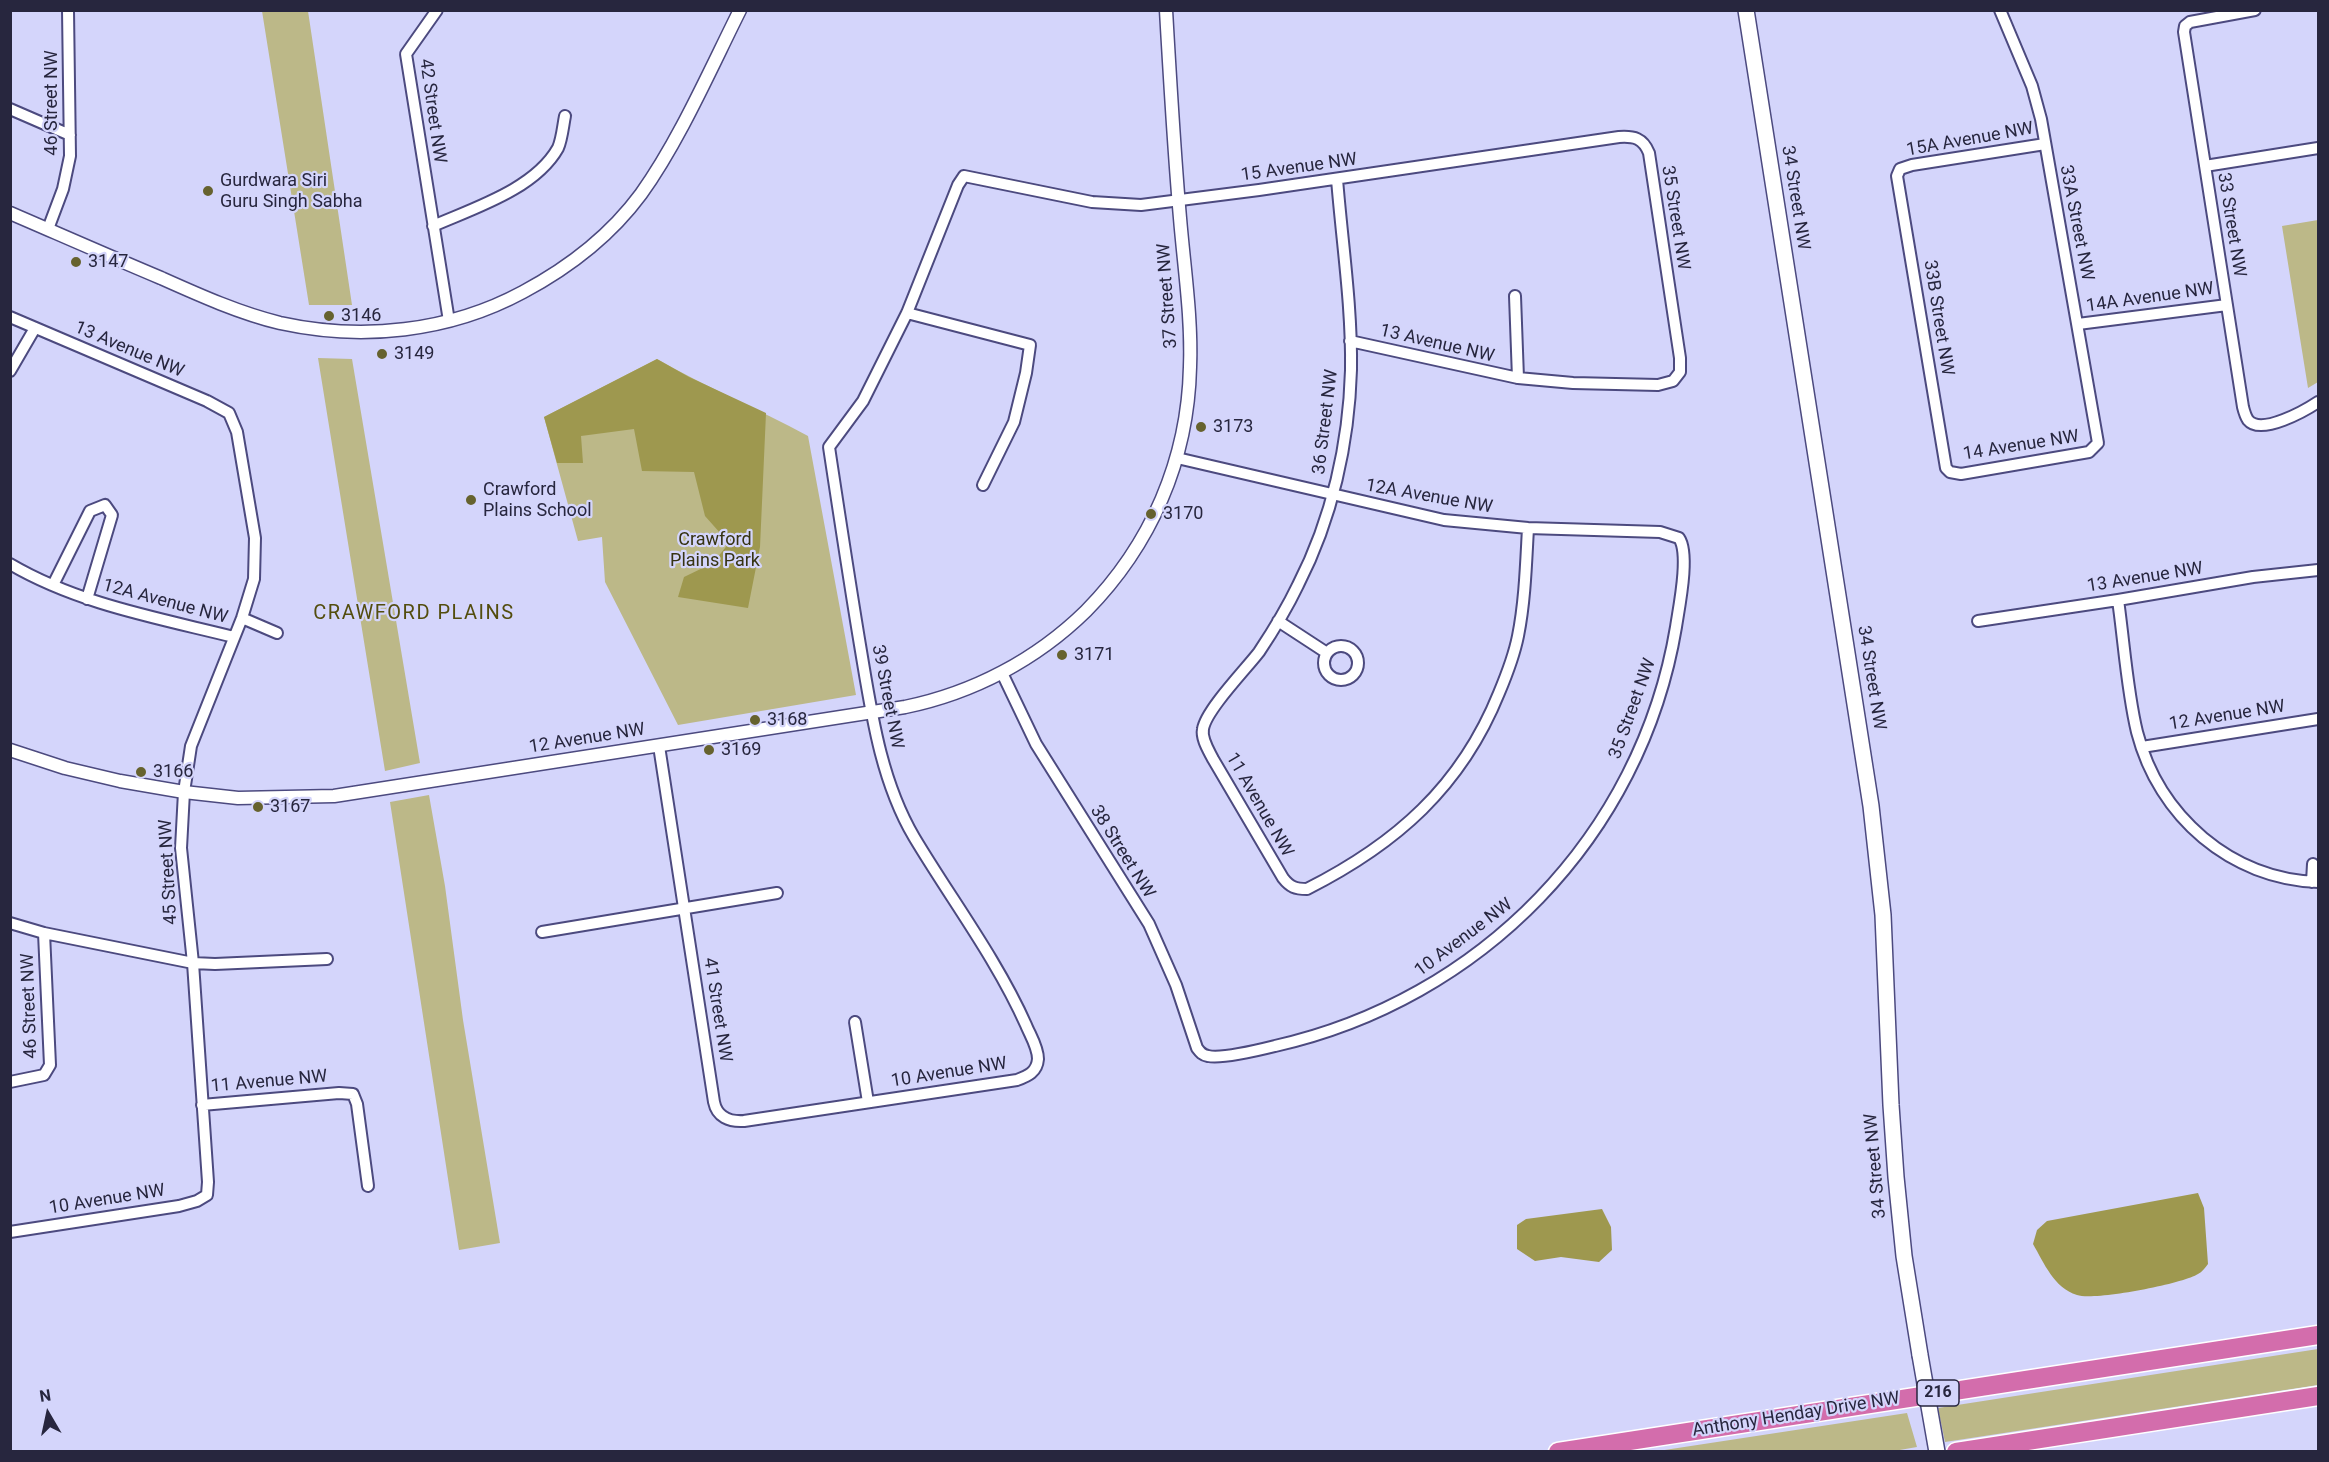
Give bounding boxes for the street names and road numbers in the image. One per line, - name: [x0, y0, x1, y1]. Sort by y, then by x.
- street label: 46 Street NW: [41, 50, 63, 156]
- street label: 42 Street NW: [414, 57, 450, 165]
- street label: 15A Avenue NW: [1905, 118, 2035, 162]
- street label: 34 Street NW: [1776, 144, 1814, 252]
- street label: 15 Avenue NW: [1240, 149, 1358, 187]
- street label: 33A Street NW: [2054, 163, 2098, 283]
- street label: 35 Street NW: [1656, 164, 1694, 272]
- street label: 33 Street NW: [2212, 171, 2250, 279]
- street label: 37 Street NW: [1154, 243, 1182, 349]
- street label: 33B Street NW: [1918, 259, 1958, 377]
- street label: 14A Avenue NW: [2085, 278, 2215, 318]
- street label: 13 Avenue NW: [71, 317, 187, 383]
- street label: 13 Avenue NW: [1378, 320, 1496, 368]
- street label: 36 Street NW: [1309, 368, 1343, 476]
- street label: 14 Avenue NW: [1962, 426, 2080, 466]
- street label: 12A Avenue NW: [1364, 475, 1494, 519]
- street label: 13 Avenue NW: [2086, 558, 2204, 598]
- street label: 12A Avenue NW: [100, 575, 230, 629]
- street label: 34 Street NW: [1852, 624, 1890, 732]
- street label: 39 Street NW: [866, 643, 908, 751]
- street label: 35 Street NW: [1605, 656, 1661, 762]
- street label: 12 Avenue NW: [2168, 696, 2286, 736]
- street label: 12 Avenue NW: [528, 719, 646, 759]
- street label: 11 Avenue NW: [1220, 749, 1298, 861]
- street label: 38 Street NW: [1085, 802, 1159, 902]
- street label: 45 Street NW: [155, 819, 183, 925]
- street label: 10 Avenue NW: [1411, 894, 1517, 982]
- street label: 46 Street NW: [17, 953, 43, 1059]
- street label: 41 Street NW: [698, 956, 736, 1064]
- street label: 10 Avenue NW: [890, 1053, 1008, 1093]
- street label: 11 Avenue NW: [210, 1066, 328, 1098]
- street label: 34 Street NW: [1861, 1113, 1891, 1219]
- street label: 10 Avenue NW: [48, 1180, 166, 1220]
- road number: 216: [1917, 1380, 1959, 1406]
- street label: Anthony Henday Drive NW: [1691, 1388, 1901, 1442]

